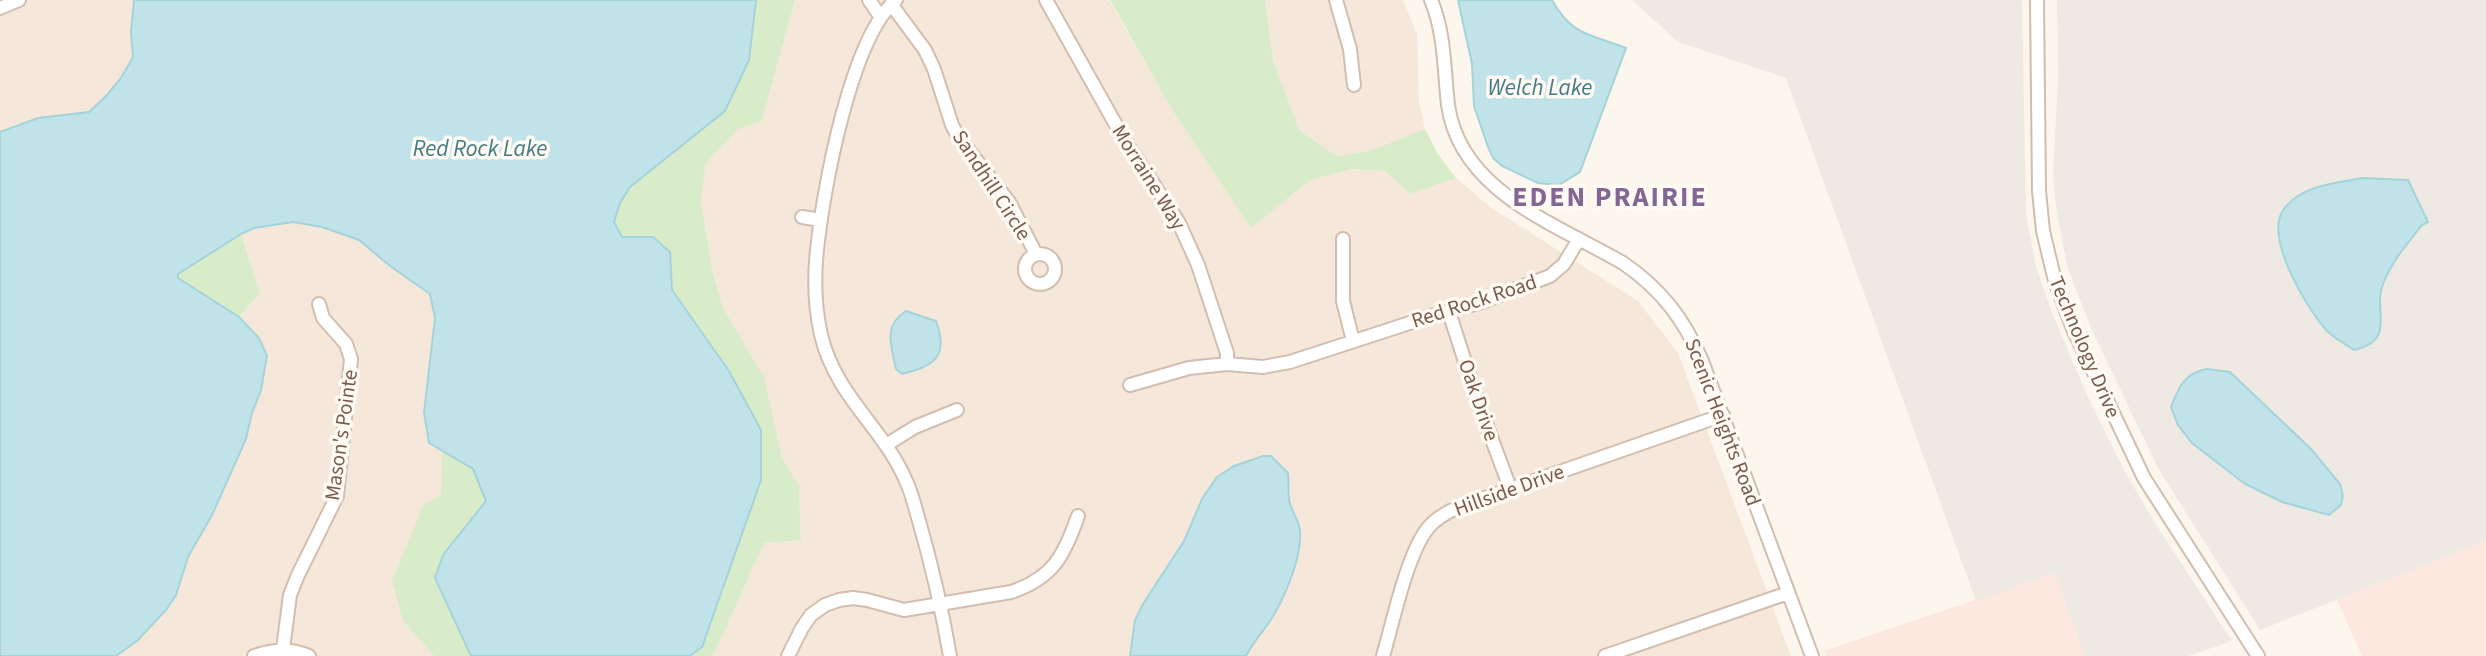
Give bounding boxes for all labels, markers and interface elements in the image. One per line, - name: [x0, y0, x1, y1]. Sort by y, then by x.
- water label: Welch Lake: [1488, 71, 1592, 104]
- street label: Morraine Way: [1105, 119, 1193, 236]
- street label: Sandhill Circle: [945, 124, 1039, 246]
- water label: Red Rock Lake: [413, 132, 547, 165]
- district label: EDEN PRAIRIE: [1512, 177, 1708, 217]
- street label: Red Rock Road: [1407, 267, 1541, 335]
- street label: Technology Drive: [2042, 271, 2128, 423]
- street label: Scenic Heights Road: [1677, 334, 1769, 510]
- street label: Oak Drive: [1451, 355, 1507, 445]
- street label: Mason's Pointe: [317, 368, 365, 502]
- street label: Hillside Drive: [1450, 456, 1568, 524]

